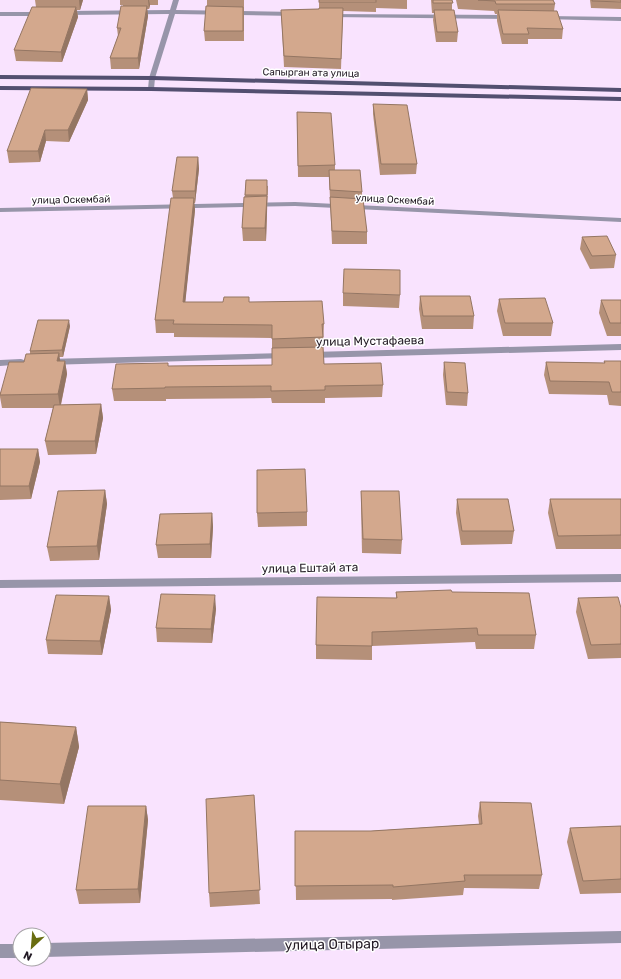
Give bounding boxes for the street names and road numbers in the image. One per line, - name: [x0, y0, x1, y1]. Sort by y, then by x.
- street label: Сапырган ата улица: [262, 66, 360, 80]
- street label: улица Оскембай: [355, 192, 434, 208]
- street label: улица Оскембай: [32, 193, 110, 207]
- street label: улица Мустафаева: [316, 333, 424, 349]
- street label: улица Ештай ата: [262, 560, 358, 576]
- street label: улица Отырар: [285, 935, 379, 954]

